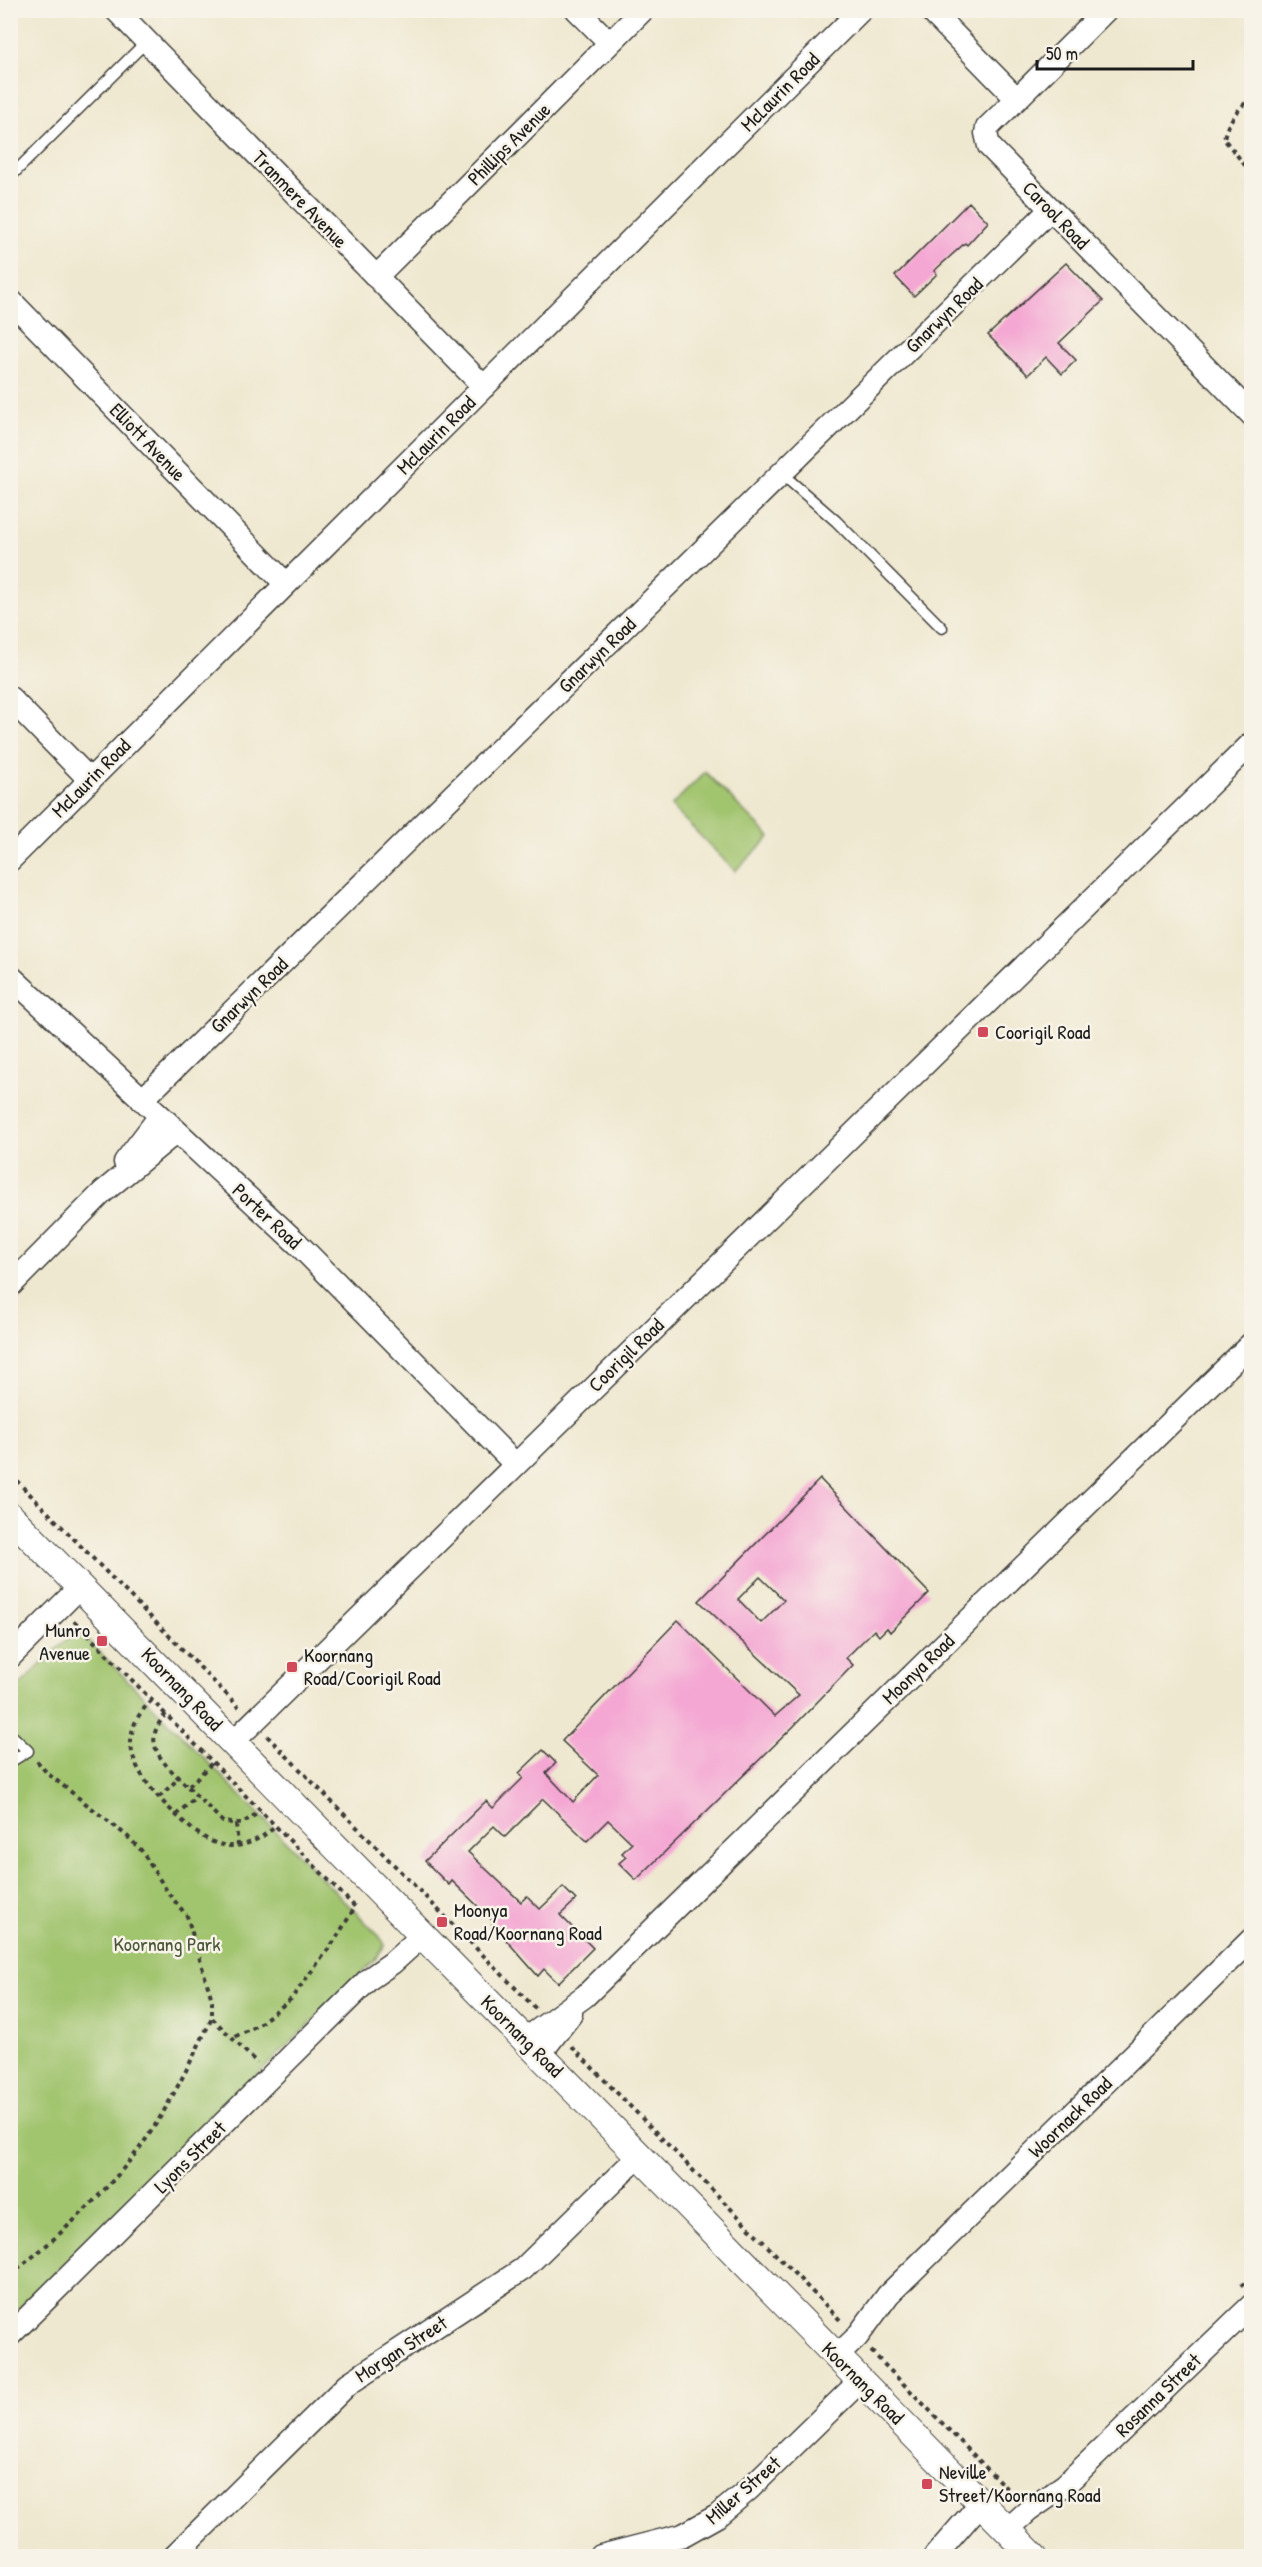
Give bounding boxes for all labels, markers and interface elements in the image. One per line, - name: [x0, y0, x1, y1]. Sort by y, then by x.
- scale bar: [1037, 33, 1193, 71]
- text: 50 m: [1046, 41, 1078, 66]
- street label: McLaurin Road: [734, 46, 825, 137]
- street label: Phillips Avenue: [461, 96, 556, 191]
- street label: Tranmere Avenue: [247, 144, 354, 254]
- street label: Carool Road: [1017, 175, 1096, 255]
- street label: Gnarwyn Road: [899, 271, 989, 359]
- street label: McLaurin Road: [390, 389, 481, 480]
- street label: Elliott Avenue: [104, 397, 193, 487]
- street label: Gnarwyn Road: [552, 611, 642, 699]
- street label: McLaurin Road: [45, 732, 136, 823]
- street label: Gnarwyn Road: [204, 951, 294, 1039]
- place label: Coorigil Road: [995, 1018, 1091, 1045]
- marker: Coorigil Road: [976, 1025, 990, 1039]
- street label: Porter Road: [227, 1177, 308, 1255]
- street label: Coorigil Road: [582, 1312, 669, 1397]
- place label: Munro Avenue: [39, 1616, 90, 1666]
- street label: Moonya Road: [876, 1627, 960, 1710]
- marker: Munro Avenue: [95, 1634, 109, 1648]
- street label: Koornang Road: [136, 1641, 229, 1736]
- place label: Koornang Road/Coorigil Road: [304, 1641, 441, 1691]
- marker: Koornang Road/Coorigil Road: [285, 1660, 299, 1674]
- place label: Moonya Road/Koornang Road: [454, 1896, 602, 1946]
- marker: Moonya Road/Koornang Road: [435, 1915, 449, 1929]
- park label: Koornang Park: [113, 1930, 221, 1957]
- street label: Koornang Road: [475, 1988, 570, 2083]
- street label: Woornack Road: [1022, 2070, 1117, 2163]
- street label: Lyons Street: [148, 2114, 232, 2199]
- street label: Morgan Street: [350, 2308, 453, 2388]
- street label: Koornang Road: [816, 2335, 911, 2430]
- street label: Rosanna Street: [1109, 2346, 1207, 2442]
- street label: Miller Street: [699, 2449, 787, 2530]
- place label: Neville Street/Koornang Road: [939, 2458, 1101, 2508]
- marker: Neville Street/Koornang Road: [920, 2477, 934, 2491]

